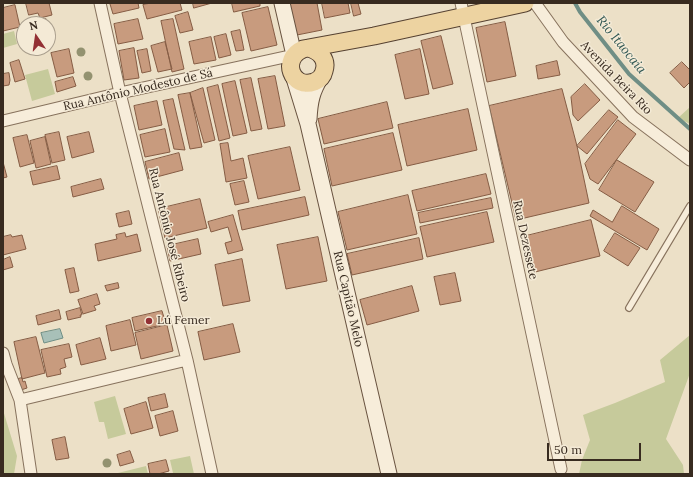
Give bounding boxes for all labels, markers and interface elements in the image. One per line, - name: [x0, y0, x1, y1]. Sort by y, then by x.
- water label: Rio Itaocaia: [593, 13, 649, 77]
- north arrow: [16, 16, 56, 56]
- text: N: [28, 18, 39, 33]
- street label: Avenida Beira Rio: [577, 38, 655, 118]
- street label: Rua Antônio Modesto de Sá: [62, 66, 214, 114]
- street label: Rua Antônio José Ribeiro: [145, 166, 193, 304]
- street label: Rua Dezessete: [510, 199, 540, 281]
- street label: Rua Capitão Melo: [330, 250, 366, 348]
- place label: Lú Femer: [157, 314, 210, 328]
- marker: Lú Femer: [144, 316, 154, 326]
- scale bar: [549, 435, 643, 461]
- text: 50 m: [554, 442, 582, 457]

